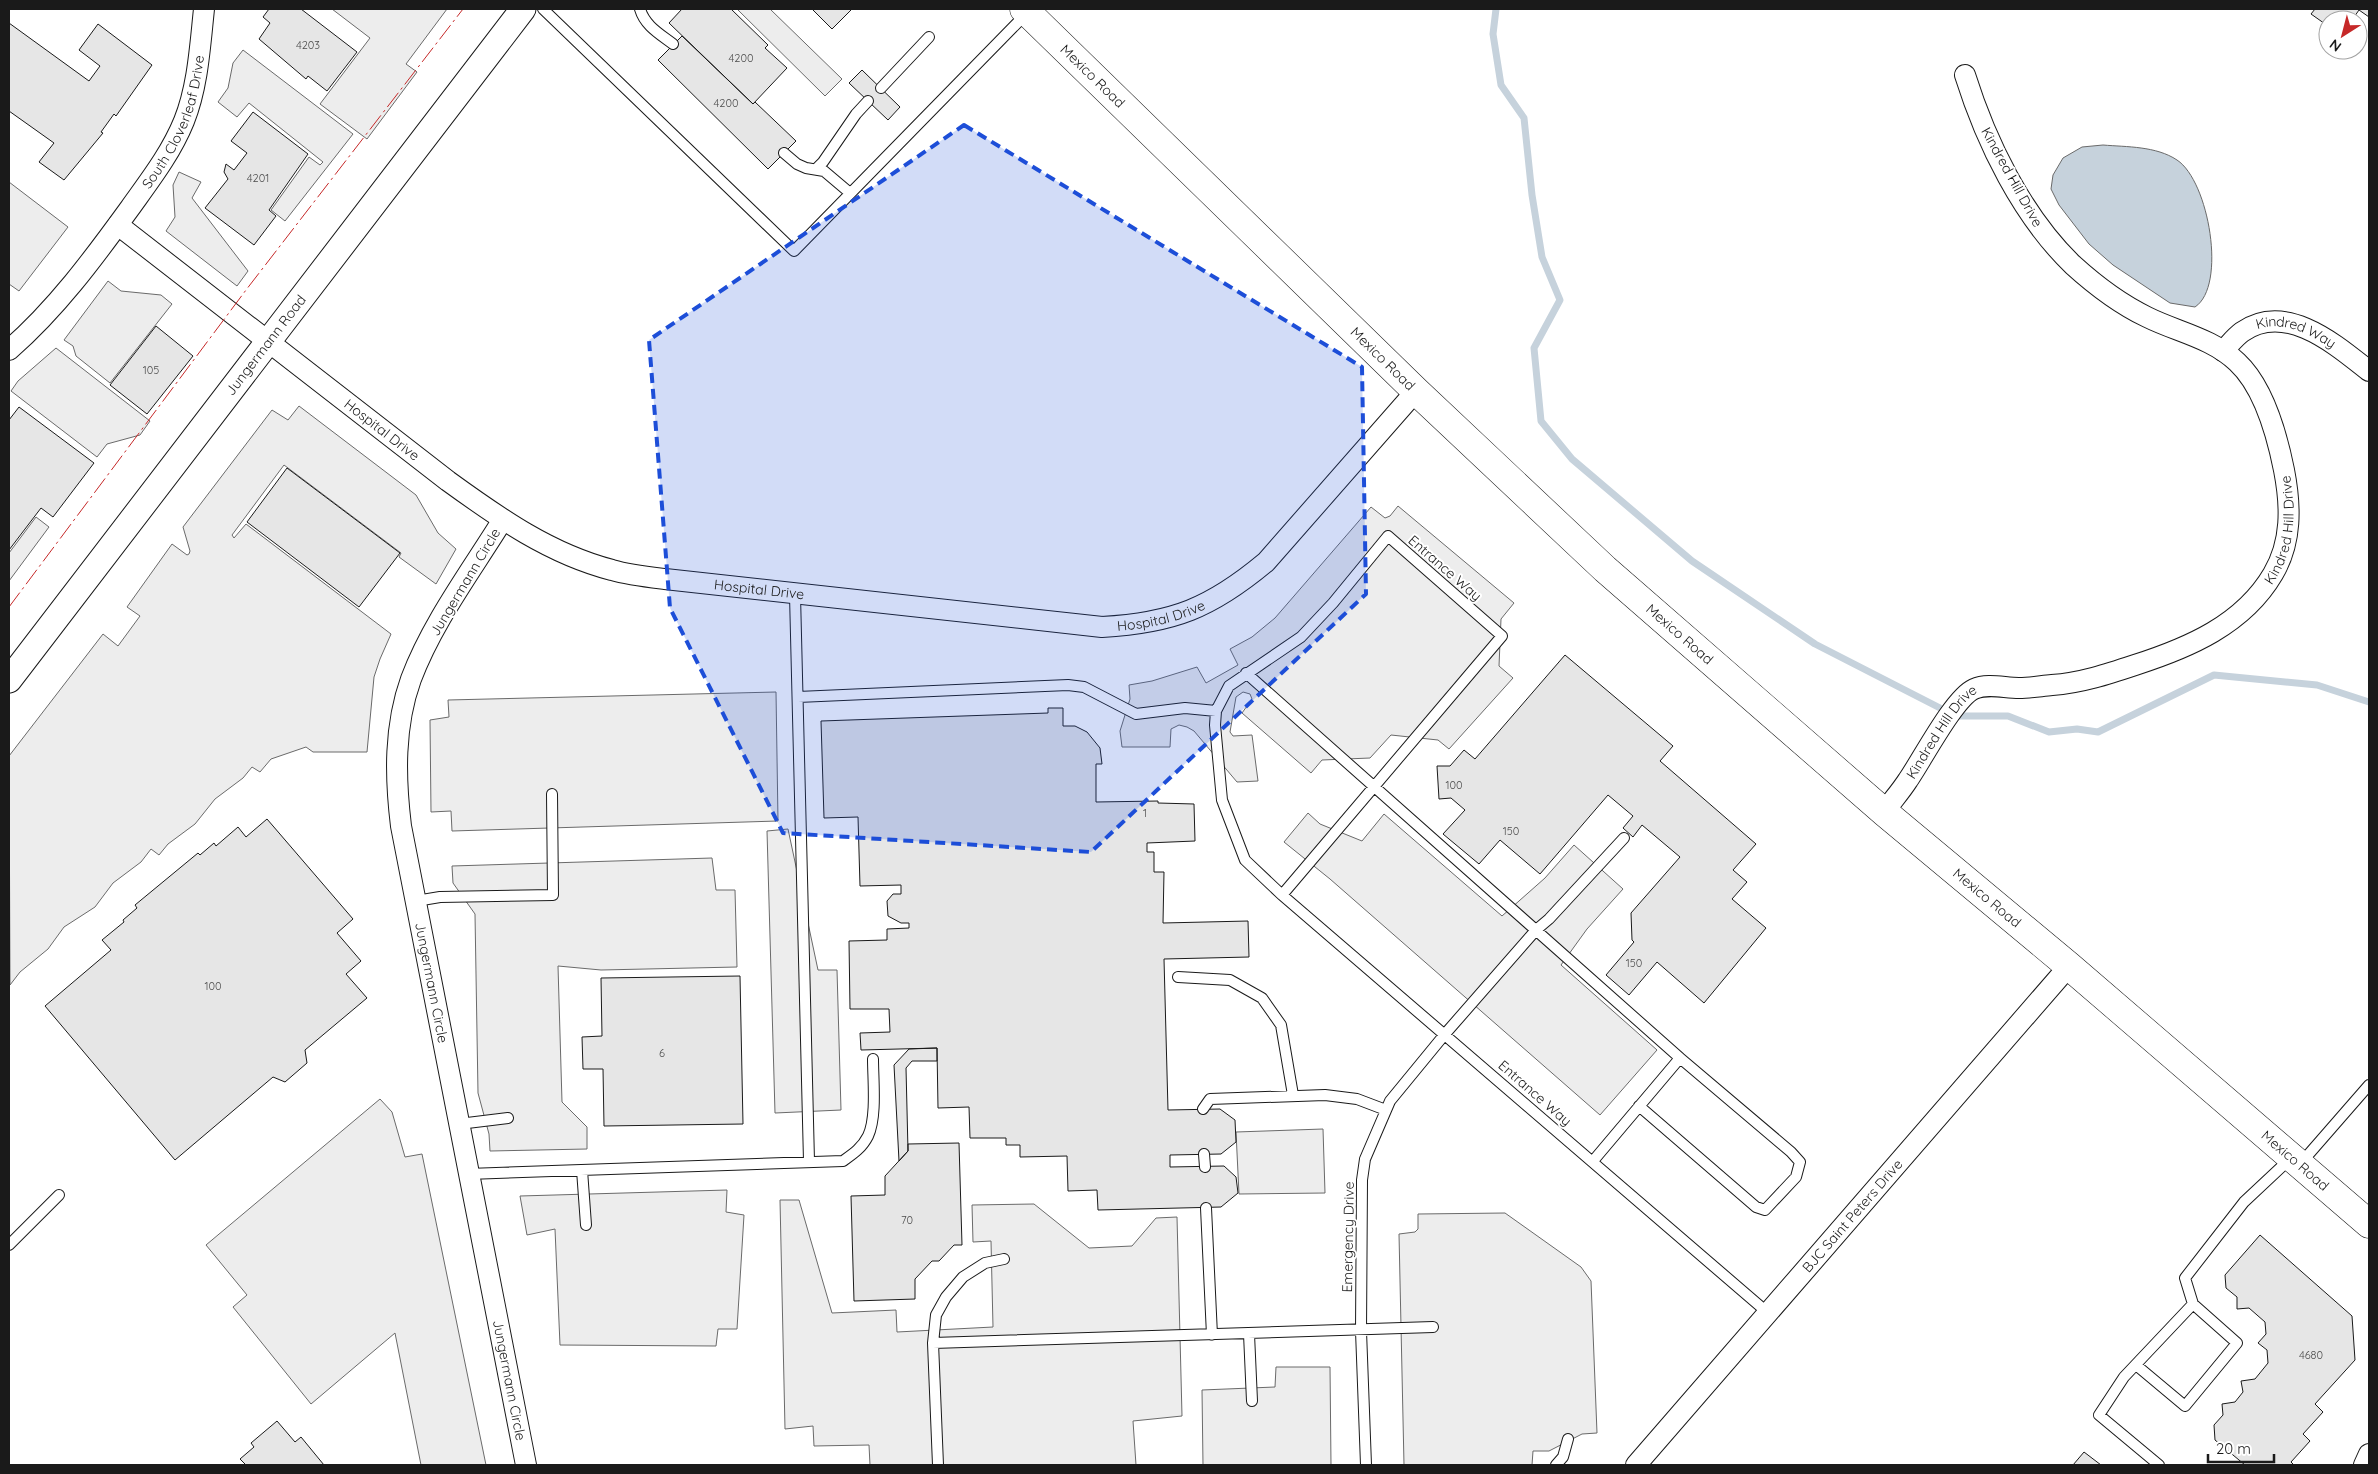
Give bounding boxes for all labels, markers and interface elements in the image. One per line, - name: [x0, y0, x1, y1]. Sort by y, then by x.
- north arrow: [2318, 10, 2368, 60]
- text: N: [2326, 35, 2345, 56]
- house number: 4203: [296, 38, 320, 52]
- street label: Mexico Road: [1057, 40, 1129, 112]
- house number: 4200: [729, 51, 753, 65]
- street label: South Cloverleaf Drive: [138, 54, 208, 192]
- house number: 4200: [714, 96, 738, 110]
- street label: Kindred Hill Drive: [1977, 124, 2047, 230]
- house number: 4201: [247, 171, 269, 185]
- street label: Jungermann Road: [221, 291, 310, 399]
- street label: Kindred Way: [2254, 312, 2340, 352]
- street label: Mexico Road: [1347, 323, 1419, 394]
- house number: 105: [143, 363, 159, 377]
- street label: Hospital Drive: [341, 395, 423, 465]
- street label: Kindred Hill Drive: [2260, 474, 2298, 588]
- street label: Jungermann Circle: [426, 525, 504, 639]
- street label: Entrance Way: [1405, 531, 1485, 605]
- street label: Hospital Drive: [713, 575, 805, 603]
- street label: Hospital Drive: [1116, 596, 1208, 635]
- street label: Mexico Road: [1642, 600, 1717, 668]
- street label: Kindred Hill Drive: [1902, 680, 1980, 782]
- house number: 100: [1445, 778, 1463, 792]
- house number: 1: [1143, 806, 1147, 820]
- house number: 150: [1503, 824, 1519, 838]
- street label: Mexico Road: [1949, 864, 2025, 931]
- street label: Jungermann Circle: [411, 921, 452, 1045]
- house number: 150: [1626, 956, 1642, 970]
- house number: 100: [204, 979, 222, 993]
- house number: 6: [659, 1046, 665, 1060]
- street label: Entrance Way: [1495, 1056, 1575, 1130]
- street label: Mexico Road: [2258, 1126, 2333, 1195]
- street label: BJC Saint Peters Drive: [1798, 1155, 1906, 1276]
- street label: Emergency Drive: [1338, 1181, 1358, 1293]
- house number: 70: [901, 1213, 913, 1227]
- street label: Jungermann Circle: [489, 1318, 530, 1442]
- house number: 4680: [2299, 1348, 2323, 1362]
- scale bar: [2208, 1432, 2274, 1464]
- text: 20 m: [2216, 1439, 2251, 1458]

